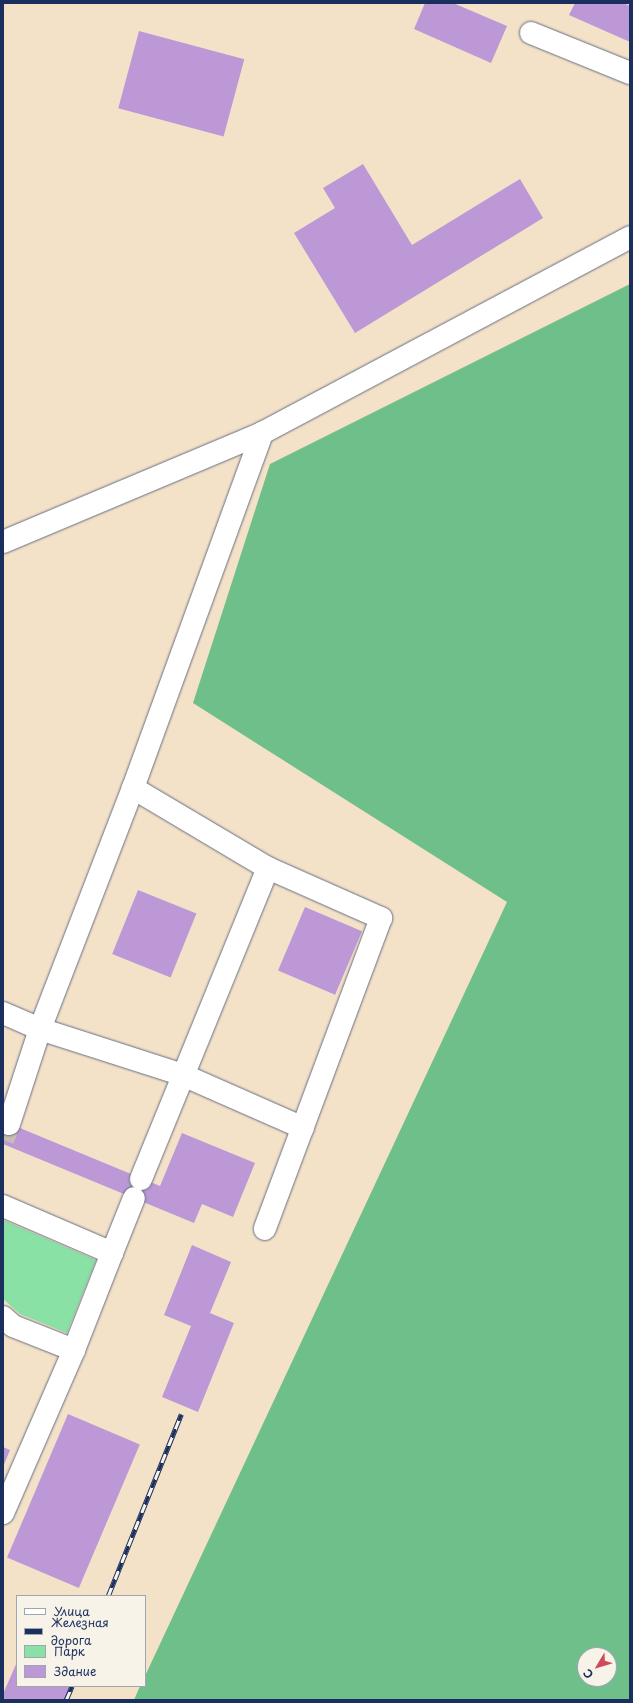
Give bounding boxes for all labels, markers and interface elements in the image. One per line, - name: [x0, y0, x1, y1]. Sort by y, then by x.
- legend: [16, 1595, 146, 1687]
- text: Улица: [54, 1602, 90, 1620]
- text: Железная дорога: [51, 1613, 109, 1649]
- text: Парк: [54, 1642, 85, 1660]
- north arrow: [577, 1647, 617, 1687]
- text: Здание: [54, 1662, 96, 1680]
- text: С: [579, 1666, 597, 1683]

